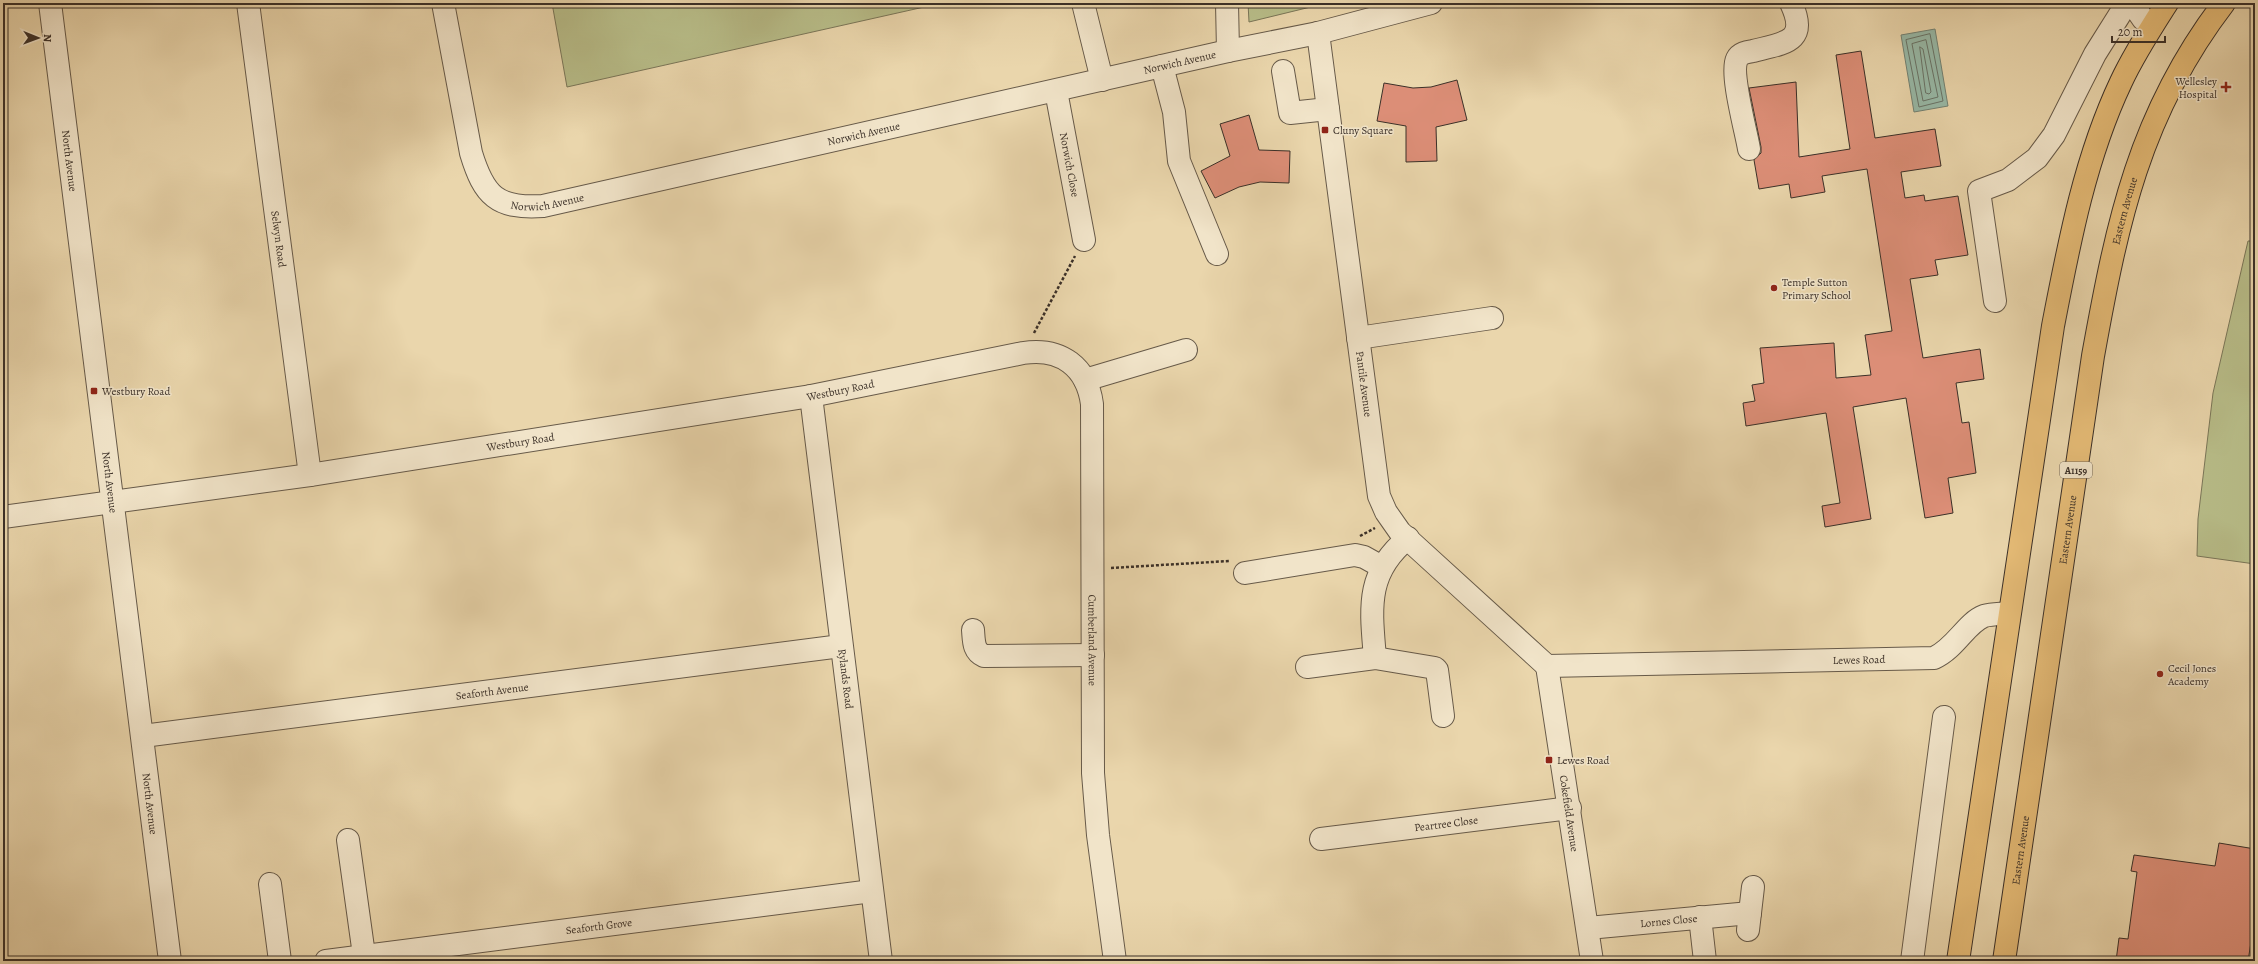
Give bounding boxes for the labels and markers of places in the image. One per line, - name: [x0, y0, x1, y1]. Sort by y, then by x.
- place label: Wellesley Hospital: [2174, 74, 2217, 102]
- marker: Wellesley Hospital: [2220, 81, 2232, 93]
- place label: Cluny Square: [1333, 123, 1393, 138]
- marker: Cluny Square: [1320, 125, 1330, 135]
- place label: Temple Sutton Primary School: [1782, 275, 1851, 303]
- marker: Temple Sutton Primary School: [1769, 283, 1779, 293]
- place label: Westbury Road: [101, 384, 170, 399]
- marker: Westbury Road: [89, 386, 99, 396]
- place label: Cecil Jones Academy: [2167, 661, 2216, 689]
- marker: Cecil Jones Academy: [2155, 669, 2165, 679]
- place label: Lewes Road: [1557, 753, 1610, 768]
- marker: Lewes Road: [1544, 755, 1554, 765]

